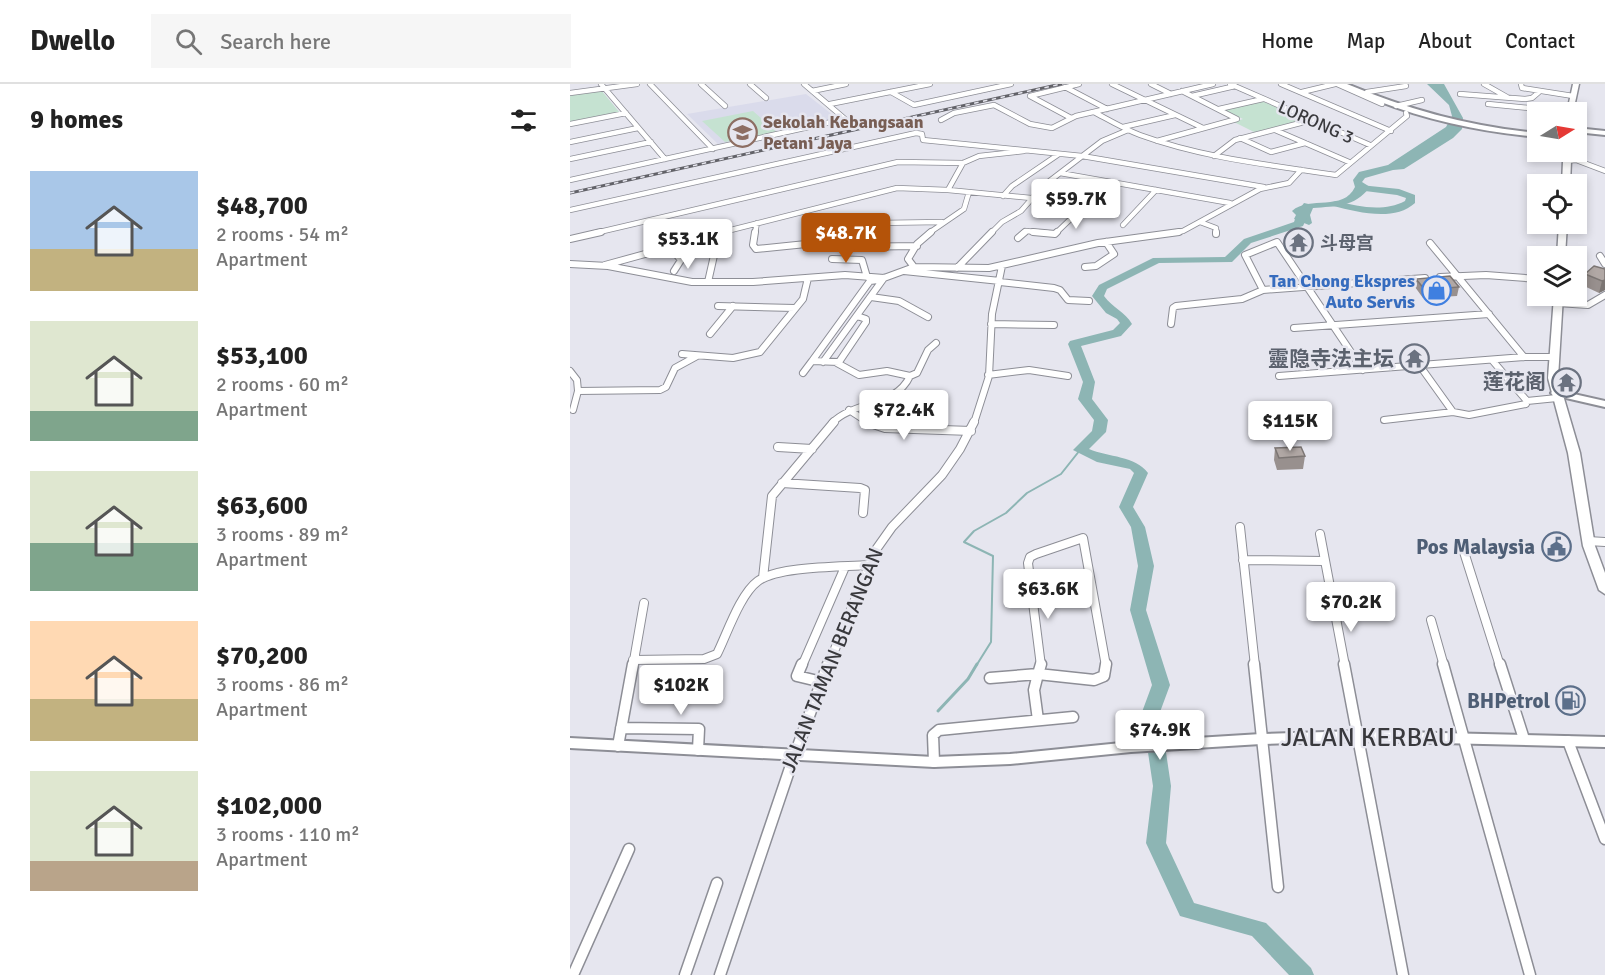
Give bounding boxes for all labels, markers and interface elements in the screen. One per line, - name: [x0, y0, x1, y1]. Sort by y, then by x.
- search box: [151, 14, 571, 68]
- text: Dwello: [30, 24, 115, 58]
- icon: search: [172, 25, 205, 58]
- text: Search here: [220, 28, 331, 55]
- text: Home: [1261, 28, 1314, 54]
- text: Map: [1347, 28, 1385, 54]
- text: About: [1418, 28, 1472, 54]
- text: Contact: [1505, 28, 1575, 54]
- street label: LORONG 3: [1275, 96, 1357, 148]
- north arrow: [1527, 102, 1587, 162]
- map controls: [1527, 102, 1587, 306]
- text: 9 homes: [30, 104, 123, 136]
- icon: filters: [507, 104, 540, 137]
- place label: Sekolah Kebangsaan Petani Jaya: [763, 111, 924, 154]
- school or university icon: Sekolah Kebangsaan Petani Jaya: [726, 116, 758, 148]
- button: locate: [1527, 174, 1587, 234]
- pin: $59.7K: [1027, 179, 1125, 230]
- text: $59.7K: [1045, 186, 1107, 211]
- text: $48,700: [216, 190, 308, 222]
- icon: home: [78, 195, 150, 267]
- pin: $48.7K: [797, 213, 895, 264]
- pin: $53.1K: [639, 219, 737, 270]
- text: $48.7K: [815, 220, 877, 245]
- text: 2 rooms · 54 m²: [216, 222, 349, 247]
- text: $53.1K: [657, 226, 719, 251]
- temple icon: 斗母宫: [1283, 227, 1315, 259]
- place label: 斗母宫: [1320, 232, 1374, 254]
- button: layers: [1527, 246, 1587, 306]
- text: Apartment: [216, 247, 308, 272]
- place label: Tan Chong Ekspres Auto Servis: [1269, 270, 1415, 313]
- shop icon: Tan Chong Ekspres Auto Servis: [1420, 275, 1452, 307]
- text: $53,100: [216, 340, 308, 372]
- temple icon: 靈隐寺法主坛: [1399, 343, 1431, 375]
- icon: home: [78, 345, 150, 417]
- place label: 靈隐寺法主坛: [1268, 346, 1394, 372]
- temple icon: 莲花阁: [1551, 366, 1583, 398]
- place label: 莲花阁: [1483, 369, 1546, 395]
- text: 2 rooms · 60 m²: [216, 372, 349, 397]
- pin: $72.4K: [855, 390, 953, 441]
- text: Apartment: [216, 397, 308, 422]
- text: $72.4K: [873, 397, 935, 422]
- pin: $115K: [1248, 401, 1332, 452]
- text: $115K: [1262, 408, 1318, 433]
- text: $63,600: [216, 490, 308, 522]
- icon: home: [78, 495, 150, 567]
- text: 3 rooms · 89 m²: [216, 522, 349, 547]
- public building icon: Pos Malaysia: [1540, 531, 1572, 563]
- place label: Pos Malaysia: [1416, 534, 1535, 560]
- street label: JALAN TAMAN BERANGAN: [775, 544, 889, 776]
- text: Apartment: [216, 547, 308, 572]
- pin: $63.6K: [999, 569, 1097, 620]
- text: $63.6K: [1017, 576, 1079, 601]
- pin: $70.2K: [1302, 582, 1400, 633]
- text: $70.2K: [1320, 589, 1382, 614]
- text: $70,200: [216, 640, 308, 672]
- icon: home: [78, 645, 150, 717]
- pin: $102K: [639, 665, 723, 716]
- text: 3 rooms · 86 m²: [216, 672, 349, 697]
- text: $102K: [653, 672, 709, 697]
- fuel station icon: BHPetrol: [1555, 685, 1587, 717]
- place label: BHPetrol: [1467, 688, 1550, 714]
- text: Apartment: [216, 697, 308, 722]
- pin: $74.9K: [1111, 710, 1209, 761]
- text: $74.9K: [1129, 717, 1191, 742]
- street label: JALAN KERBAU: [1281, 722, 1455, 754]
- text: $102,000: [216, 790, 322, 822]
- icon: home: [78, 795, 150, 867]
- text: 3 rooms · 110 m²: [216, 822, 360, 847]
- text: Apartment: [216, 847, 308, 872]

